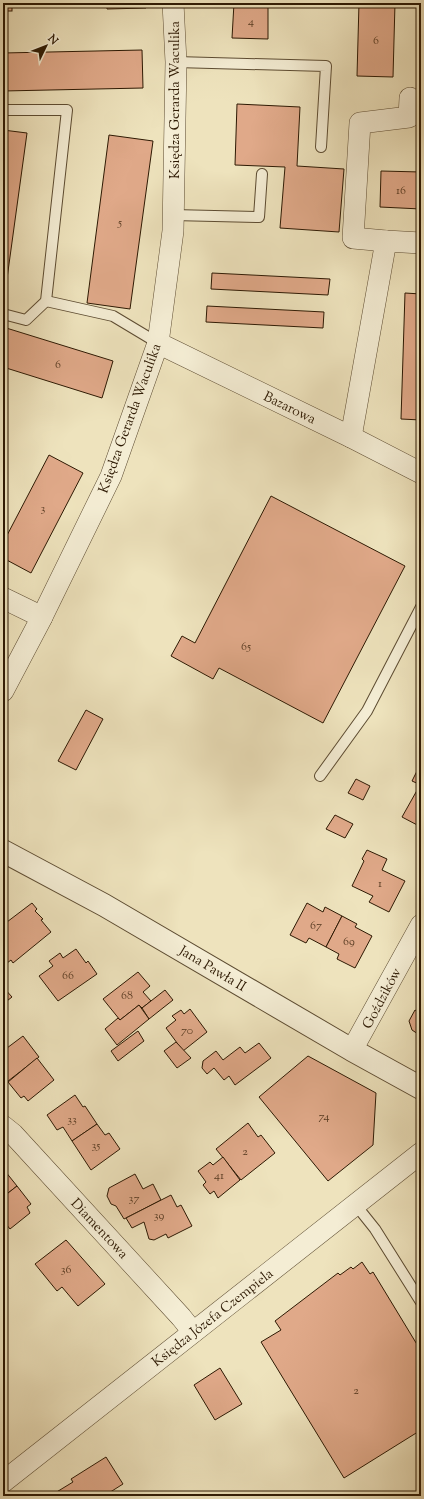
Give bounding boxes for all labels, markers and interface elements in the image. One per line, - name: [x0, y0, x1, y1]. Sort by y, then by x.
- house number: 4: [248, 13, 254, 31]
- street label: Księdza Gerarda Waculika: [166, 20, 186, 179]
- north arrow: [26, 26, 66, 66]
- text: N: [43, 30, 62, 49]
- house number: 6: [373, 32, 379, 50]
- house number: 16: [396, 182, 406, 200]
- house number: 5: [117, 214, 122, 232]
- street label: Księdza Gerarda Waculika: [94, 340, 168, 496]
- house number: 6: [55, 356, 61, 374]
- street label: Bazarowa: [259, 387, 319, 430]
- house number: 3: [41, 500, 46, 518]
- house number: 65: [241, 638, 251, 656]
- house number: 1: [378, 875, 382, 893]
- house number: 67: [310, 917, 322, 935]
- house number: 69: [343, 933, 355, 951]
- street label: Jana Pawła II: [174, 941, 250, 998]
- street label: Goździków: [358, 964, 407, 1033]
- house number: 66: [62, 967, 74, 985]
- house number: 68: [121, 987, 133, 1005]
- house number: 70: [181, 1022, 193, 1040]
- house number: 74: [318, 1108, 330, 1126]
- house number: 33: [67, 1111, 77, 1129]
- house number: 35: [92, 1137, 100, 1155]
- house number: 2: [242, 1143, 248, 1161]
- house number: 41: [214, 1167, 224, 1185]
- house number: 37: [129, 1190, 139, 1208]
- street label: Diamentowa: [65, 1195, 132, 1265]
- house number: 39: [154, 1207, 164, 1225]
- house number: 36: [61, 1261, 71, 1279]
- street label: Księdza Józefa Czempiela: [148, 1264, 279, 1372]
- house number: 2: [353, 1382, 359, 1400]

